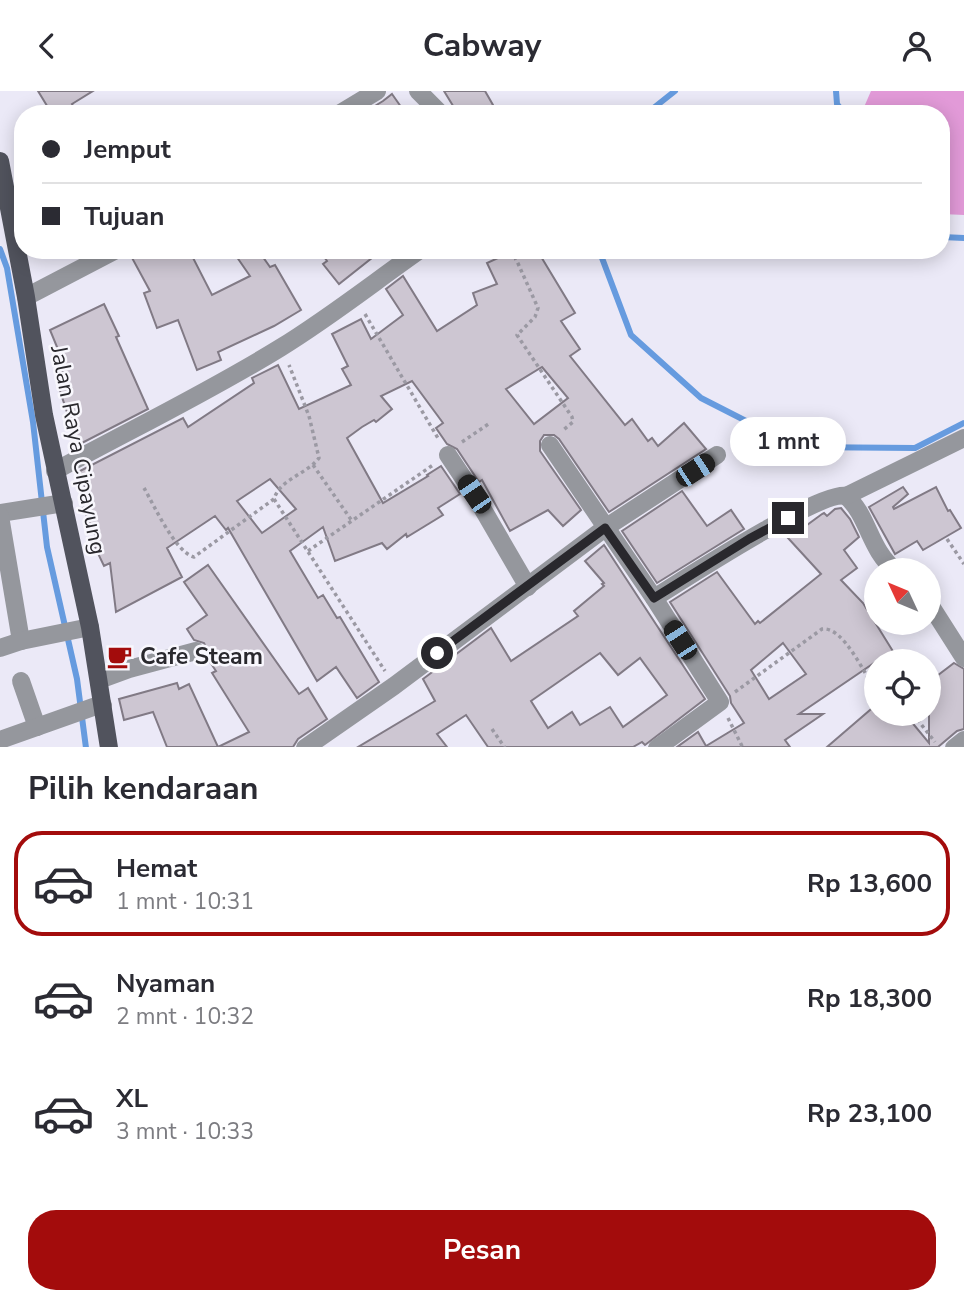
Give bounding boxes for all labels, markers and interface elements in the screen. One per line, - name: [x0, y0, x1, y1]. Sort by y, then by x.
- text: Cabway: [423, 24, 541, 67]
- icon: back: [28, 27, 66, 65]
- icon: person: [898, 27, 936, 65]
- text: Jemput: [84, 132, 171, 167]
- text: Tujuan: [84, 199, 164, 234]
- street label: Jalan Raya Cipayung: [43, 342, 114, 557]
- callout: 1 mnt: [730, 417, 846, 465]
- text: 1 mnt: [757, 426, 819, 457]
- car: [672, 450, 719, 490]
- car: [454, 471, 495, 517]
- route end: [772, 502, 804, 534]
- north arrow: [864, 558, 942, 635]
- map controls: [864, 558, 941, 726]
- car: [660, 617, 701, 663]
- route start: [421, 637, 453, 669]
- place label: Cafe Steam: [140, 641, 263, 672]
- cafe icon: Cafe Steam: [106, 642, 134, 670]
- button: locate: [864, 649, 941, 726]
- text: Pilih kendaraan: [28, 767, 258, 810]
- text: Hemat: [116, 851, 197, 886]
- icon: car: [32, 852, 95, 915]
- text: Rp 13,600: [807, 866, 932, 901]
- text: 1 mnt · 10:31: [116, 886, 254, 917]
- text: Nyaman: [116, 966, 215, 1001]
- icon: car: [32, 967, 95, 1030]
- text: Rp 18,300: [807, 981, 932, 1016]
- text: 2 mnt · 10:32: [116, 1001, 254, 1032]
- text: XL: [116, 1081, 148, 1116]
- icon: car: [32, 1082, 95, 1145]
- text: Rp 23,100: [807, 1096, 932, 1131]
- text: 3 mnt · 10:33: [116, 1116, 254, 1147]
- button: Pesan: [28, 1210, 936, 1290]

